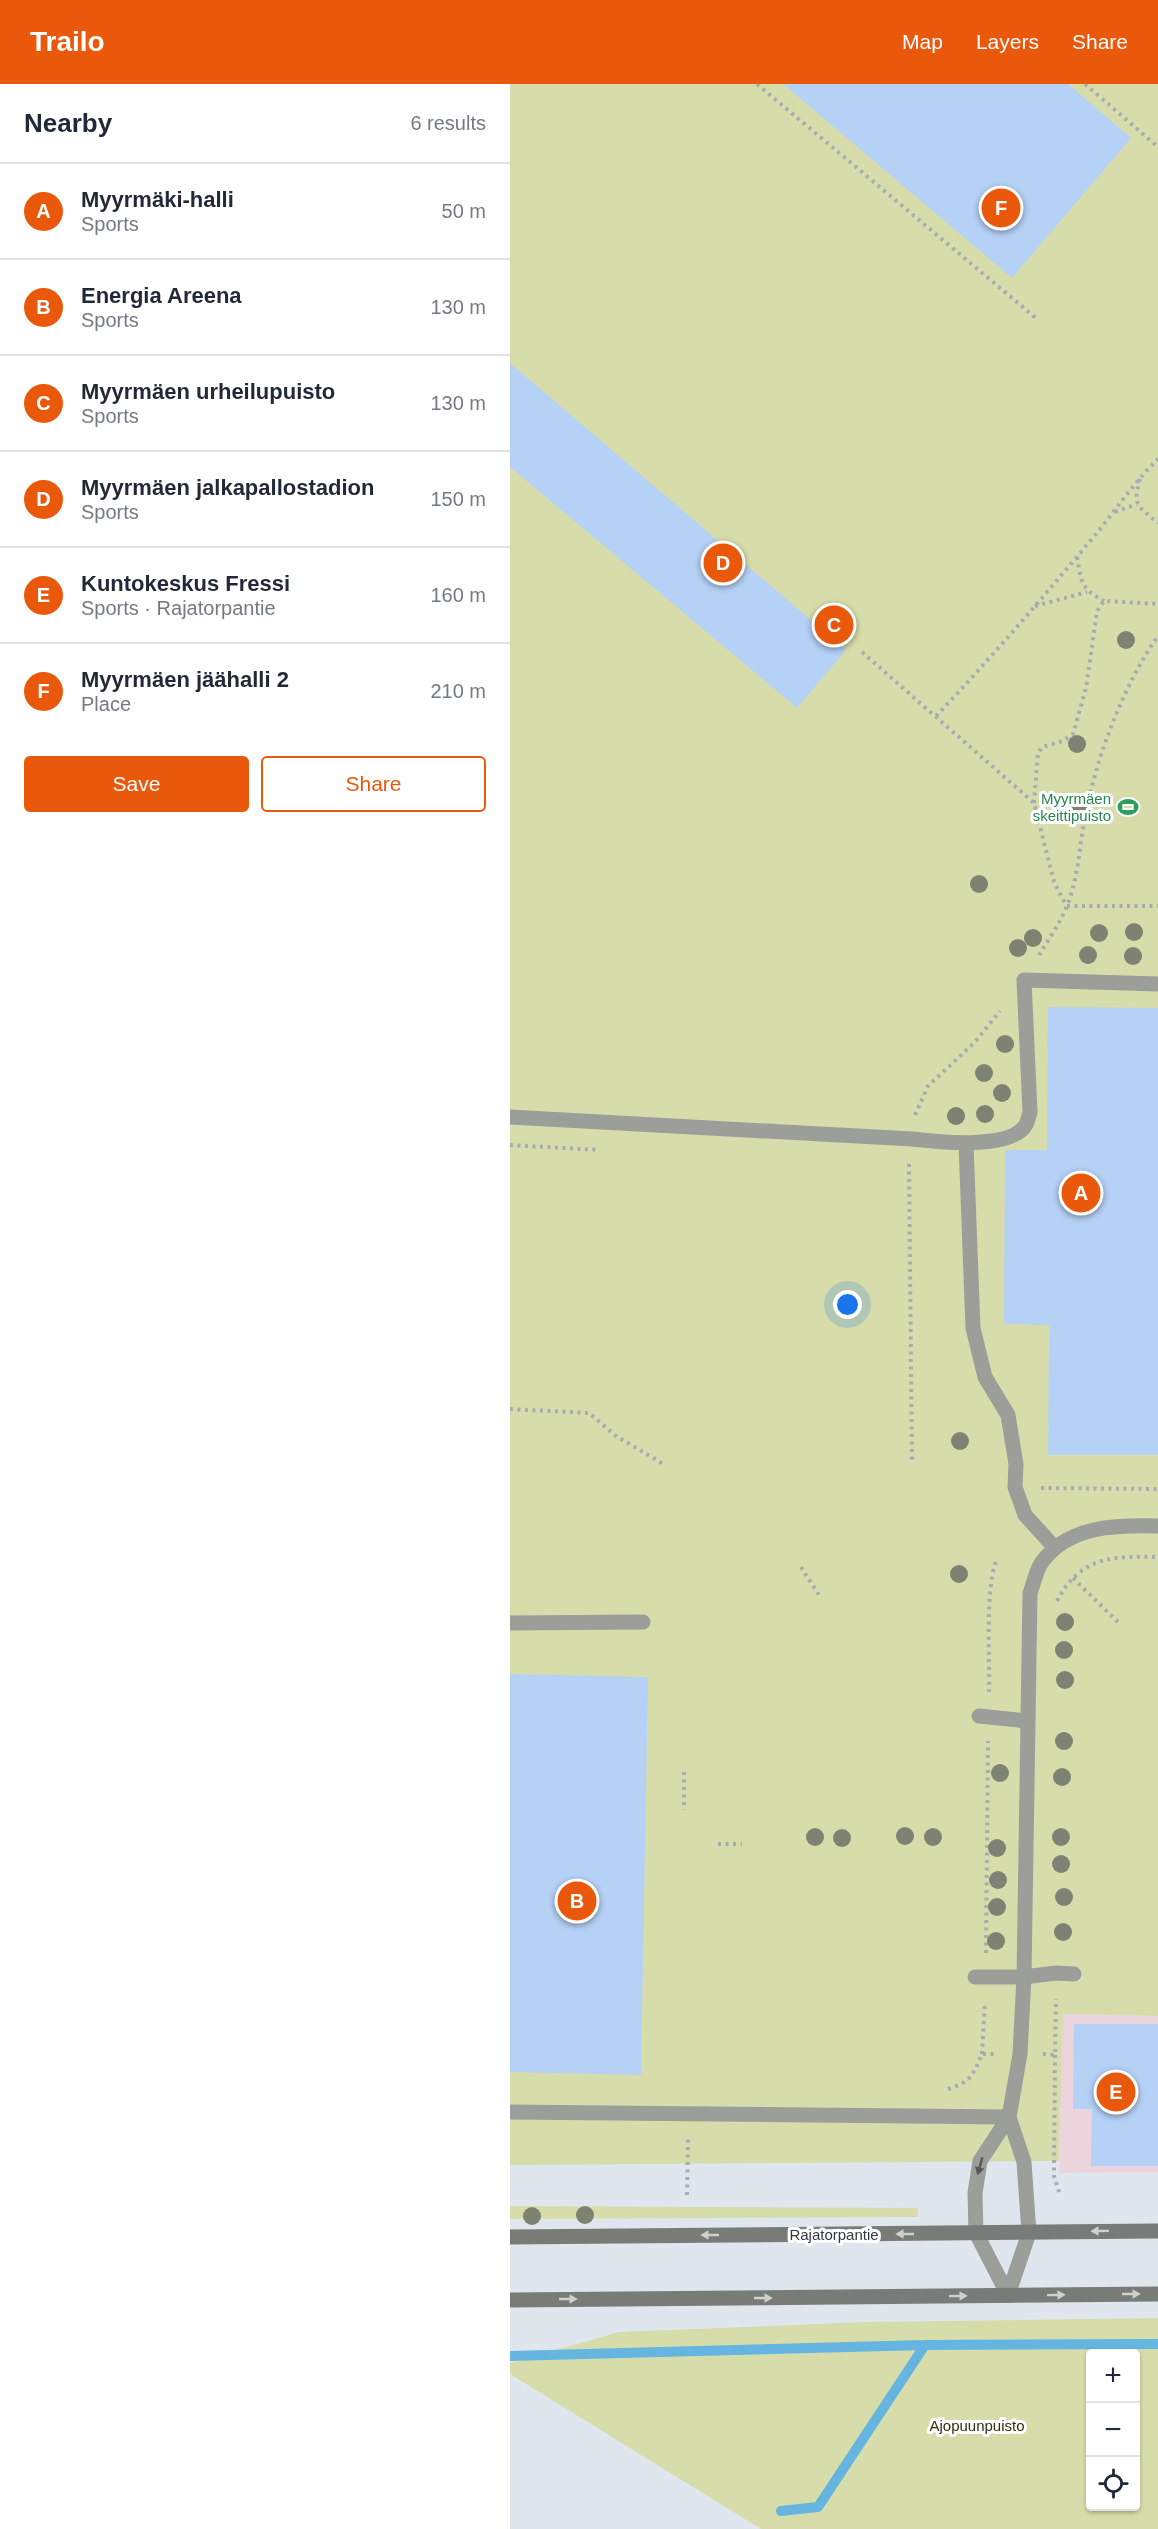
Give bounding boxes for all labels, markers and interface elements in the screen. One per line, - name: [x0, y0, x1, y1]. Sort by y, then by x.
- text: Trailo: [30, 26, 105, 57]
- text: Map: [902, 30, 943, 53]
- text: Layers: [976, 30, 1039, 53]
- text: Share: [1072, 30, 1128, 53]
- text: Nearby: [24, 108, 112, 138]
- text: 6 results: [410, 112, 486, 134]
- pin: F: [982, 186, 1020, 230]
- text: Myyrmäki-halli: [81, 187, 234, 212]
- text: A: [36, 200, 51, 222]
- text: 50 m: [442, 200, 486, 222]
- text: Sports: [81, 213, 139, 235]
- text: Energia Areena: [81, 283, 242, 308]
- text: B: [36, 296, 51, 318]
- text: 130 m: [430, 296, 486, 318]
- text: Sports: [81, 309, 139, 331]
- text: Myyrmäen urheilupuisto: [81, 379, 335, 404]
- text: C: [36, 392, 51, 414]
- text: 130 m: [430, 392, 486, 414]
- text: Sports: [81, 405, 139, 427]
- text: Myyrmäen jalkapallostadion: [81, 475, 374, 500]
- text: D: [36, 488, 51, 510]
- text: 150 m: [430, 488, 486, 510]
- text: Sports: [81, 501, 139, 523]
- pin: D: [704, 540, 742, 586]
- text: Kuntokeskus Fressi: [81, 571, 290, 596]
- text: E: [37, 584, 50, 606]
- text: 160 m: [430, 584, 486, 606]
- text: Sports · Rajatorpantie: [81, 597, 276, 619]
- pin: C: [814, 602, 854, 648]
- text: Myyrmäen jäähalli 2: [81, 667, 289, 692]
- text: F: [37, 680, 50, 702]
- text: 210 m: [430, 680, 486, 702]
- text: Place: [81, 693, 131, 715]
- button: Save: [24, 756, 249, 812]
- button: Share: [261, 756, 486, 812]
- place label: Myyrmäen skeittipuisto: [1033, 790, 1111, 824]
- sports icon: Myyrmäen skeittipuisto: [1116, 795, 1140, 819]
- pin: A: [1062, 1170, 1100, 1216]
- your location: [833, 1290, 862, 1319]
- pin: B: [558, 1878, 596, 1924]
- pin: E: [1096, 2070, 1136, 2114]
- one-way arrow: [974, 2157, 984, 2175]
- street label: Rajatorpantie: [789, 2226, 879, 2243]
- one-way arrow: [1090, 2227, 1109, 2236]
- one-way arrow: [895, 2229, 914, 2238]
- one-way arrow: [700, 2230, 719, 2240]
- one-way arrow: [1121, 2289, 1140, 2299]
- one-way arrow: [1046, 2290, 1065, 2299]
- one-way arrow: [949, 2291, 968, 2301]
- one-way arrow: [754, 2293, 773, 2302]
- one-way arrow: [559, 2294, 578, 2304]
- map controls: [1086, 2349, 1140, 2511]
- button: +: [1086, 2349, 1140, 2403]
- button: −: [1086, 2403, 1140, 2457]
- park label: Ajopuunpuisto: [929, 2417, 1025, 2434]
- button: locate: [1086, 2457, 1140, 2511]

